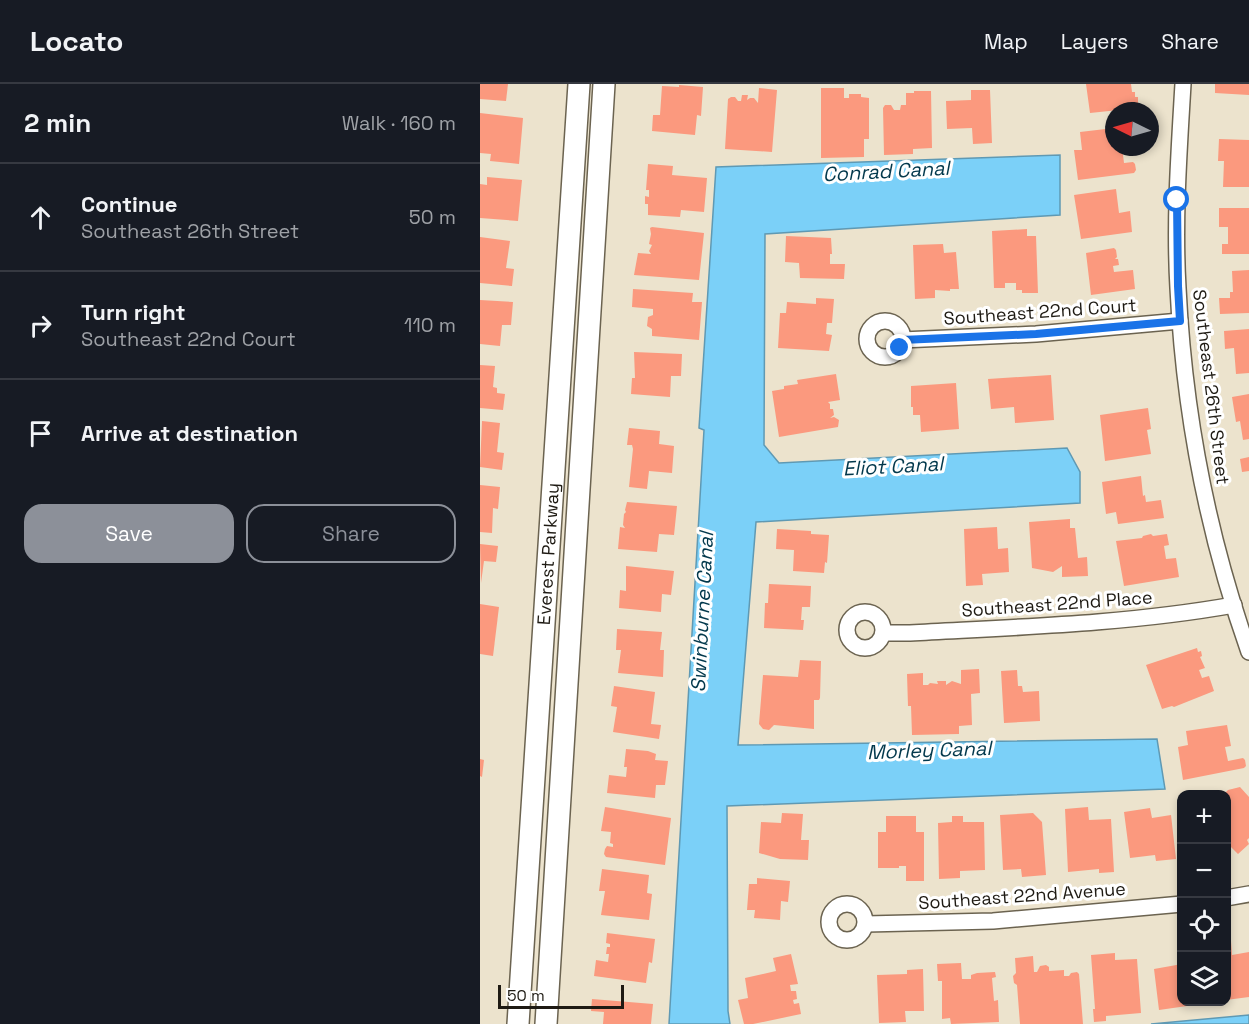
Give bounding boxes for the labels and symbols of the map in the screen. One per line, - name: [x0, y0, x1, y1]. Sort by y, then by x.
- north arrow: [1105, 102, 1159, 156]
- water label: Conrad Canal: [822, 155, 952, 187]
- route start: [1163, 186, 1189, 212]
- street label: Southeast 26th Street: [1188, 288, 1235, 486]
- street label: Southeast 22nd Court: [943, 293, 1137, 330]
- route end: [886, 334, 912, 360]
- water label: Eliot Canal: [842, 450, 946, 482]
- street label: Everest Parkway: [532, 482, 564, 626]
- water label: Swinburne Canal: [685, 529, 719, 693]
- street label: Southeast 22nd Place: [961, 585, 1153, 622]
- water label: Morley Canal: [866, 735, 994, 765]
- street label: Southeast 22nd Avenue: [917, 877, 1126, 914]
- scale bar: [498, 982, 624, 1010]

